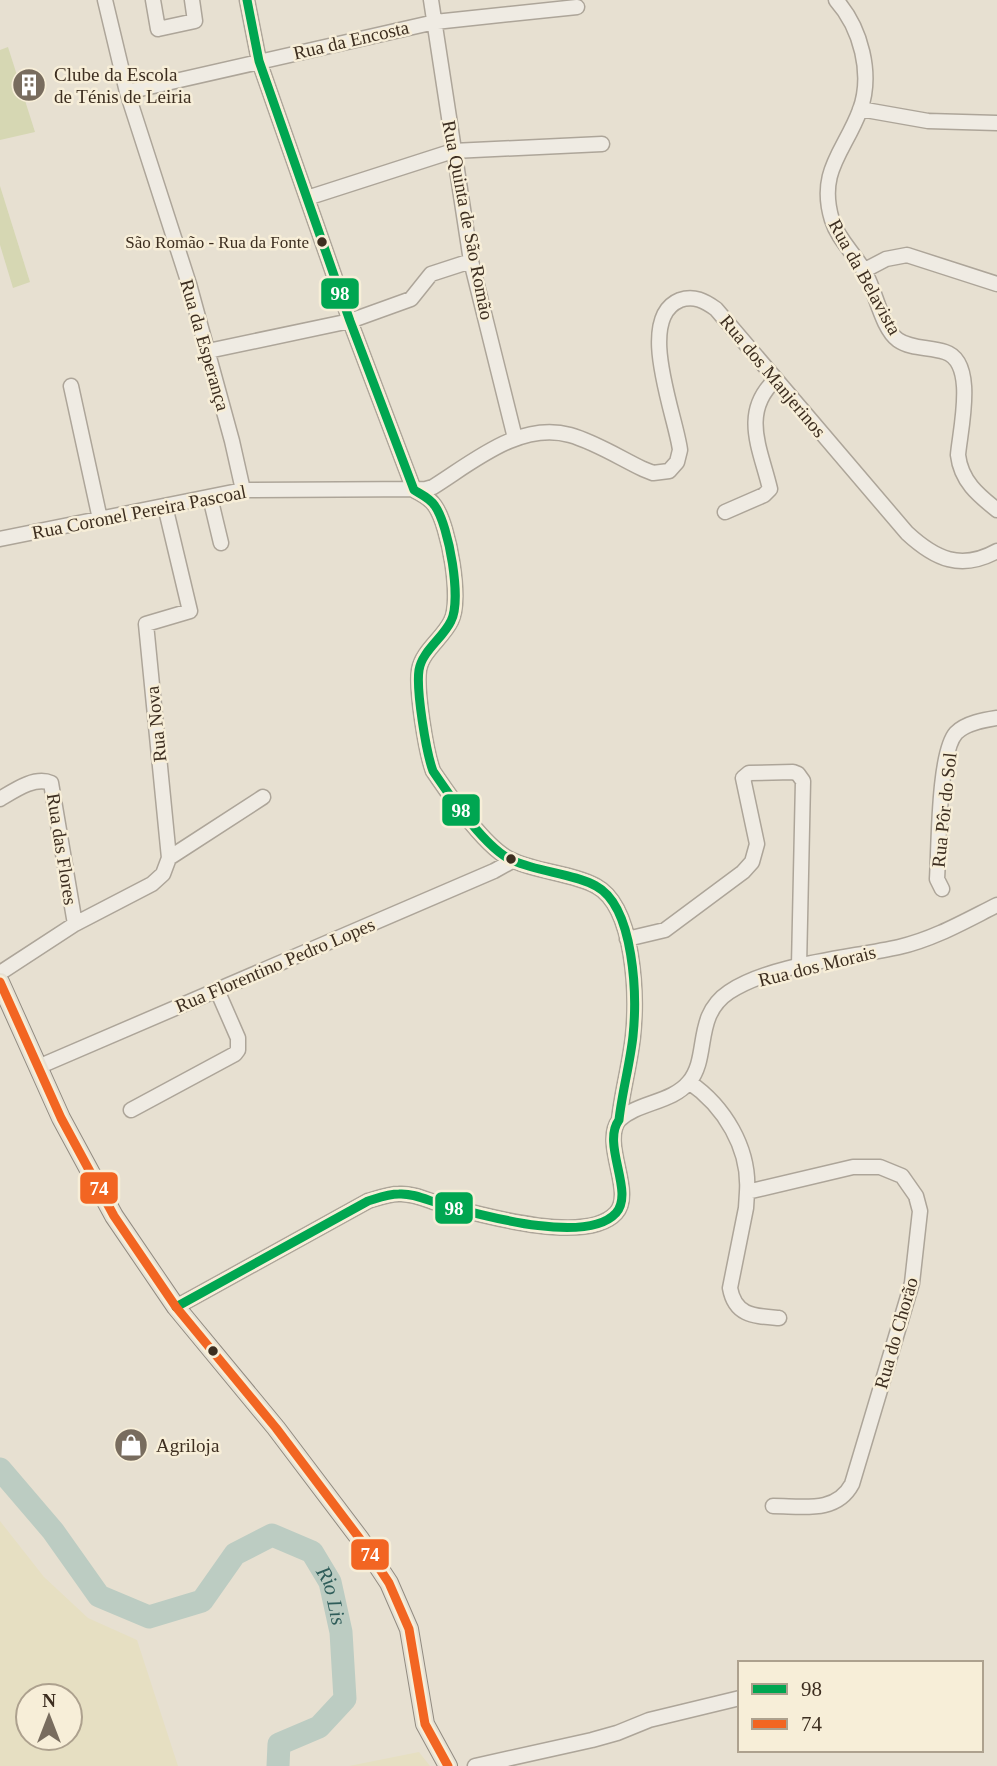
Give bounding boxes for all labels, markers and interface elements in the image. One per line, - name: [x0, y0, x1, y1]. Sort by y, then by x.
- street label: Rua da Encosta: [291, 16, 411, 64]
- place label: Clube da Escola de Ténis de Leiria: [54, 64, 192, 107]
- building icon: Clube da Escola de Ténis de Leiria: [10, 66, 48, 104]
- street label: Rua Quinta de São Romão: [438, 119, 498, 321]
- street label: Rua da Belavista: [825, 216, 906, 339]
- place label: São Romão - Rua da Fonte: [125, 233, 309, 252]
- marker: São Romão - Rua da Fonte: [315, 235, 329, 249]
- street label: Rua da Esperança: [176, 277, 234, 414]
- line badge: 98: [320, 277, 360, 310]
- text: 98: [331, 283, 350, 304]
- street label: Rua dos Manjerinos: [716, 311, 830, 441]
- street label: Rua Coronel Pereira Pascoal: [30, 481, 248, 543]
- street label: Rua Nova: [141, 684, 170, 763]
- street label: Rua Pôr do Sol: [928, 751, 960, 869]
- street label: Rua das Flores: [43, 792, 81, 906]
- line badge: 98: [441, 793, 481, 827]
- text: 98: [452, 800, 471, 821]
- unlabelled marker: [504, 852, 518, 866]
- street label: Rua Florentino Pedro Lopes: [172, 913, 378, 1017]
- street label: Rua dos Morais: [756, 941, 878, 991]
- line badge: 74: [79, 1171, 119, 1205]
- text: 74: [90, 1178, 109, 1199]
- line badge: 98: [434, 1191, 474, 1225]
- text: 98: [445, 1198, 464, 1219]
- street label: Rua do Chorão: [870, 1275, 922, 1391]
- unlabelled marker: [206, 1344, 220, 1358]
- shop icon: Agriloja: [112, 1426, 150, 1464]
- place label: Agriloja: [156, 1435, 220, 1456]
- line badge: 74: [350, 1538, 390, 1571]
- text: 74: [361, 1544, 380, 1565]
- water label: Rio Lis: [311, 1561, 351, 1627]
- legend: [738, 1661, 983, 1752]
- text: 98: [801, 1677, 822, 1701]
- north arrow: [14, 1682, 84, 1752]
- text: N: [42, 1690, 56, 1711]
- text: 74: [801, 1712, 823, 1736]

